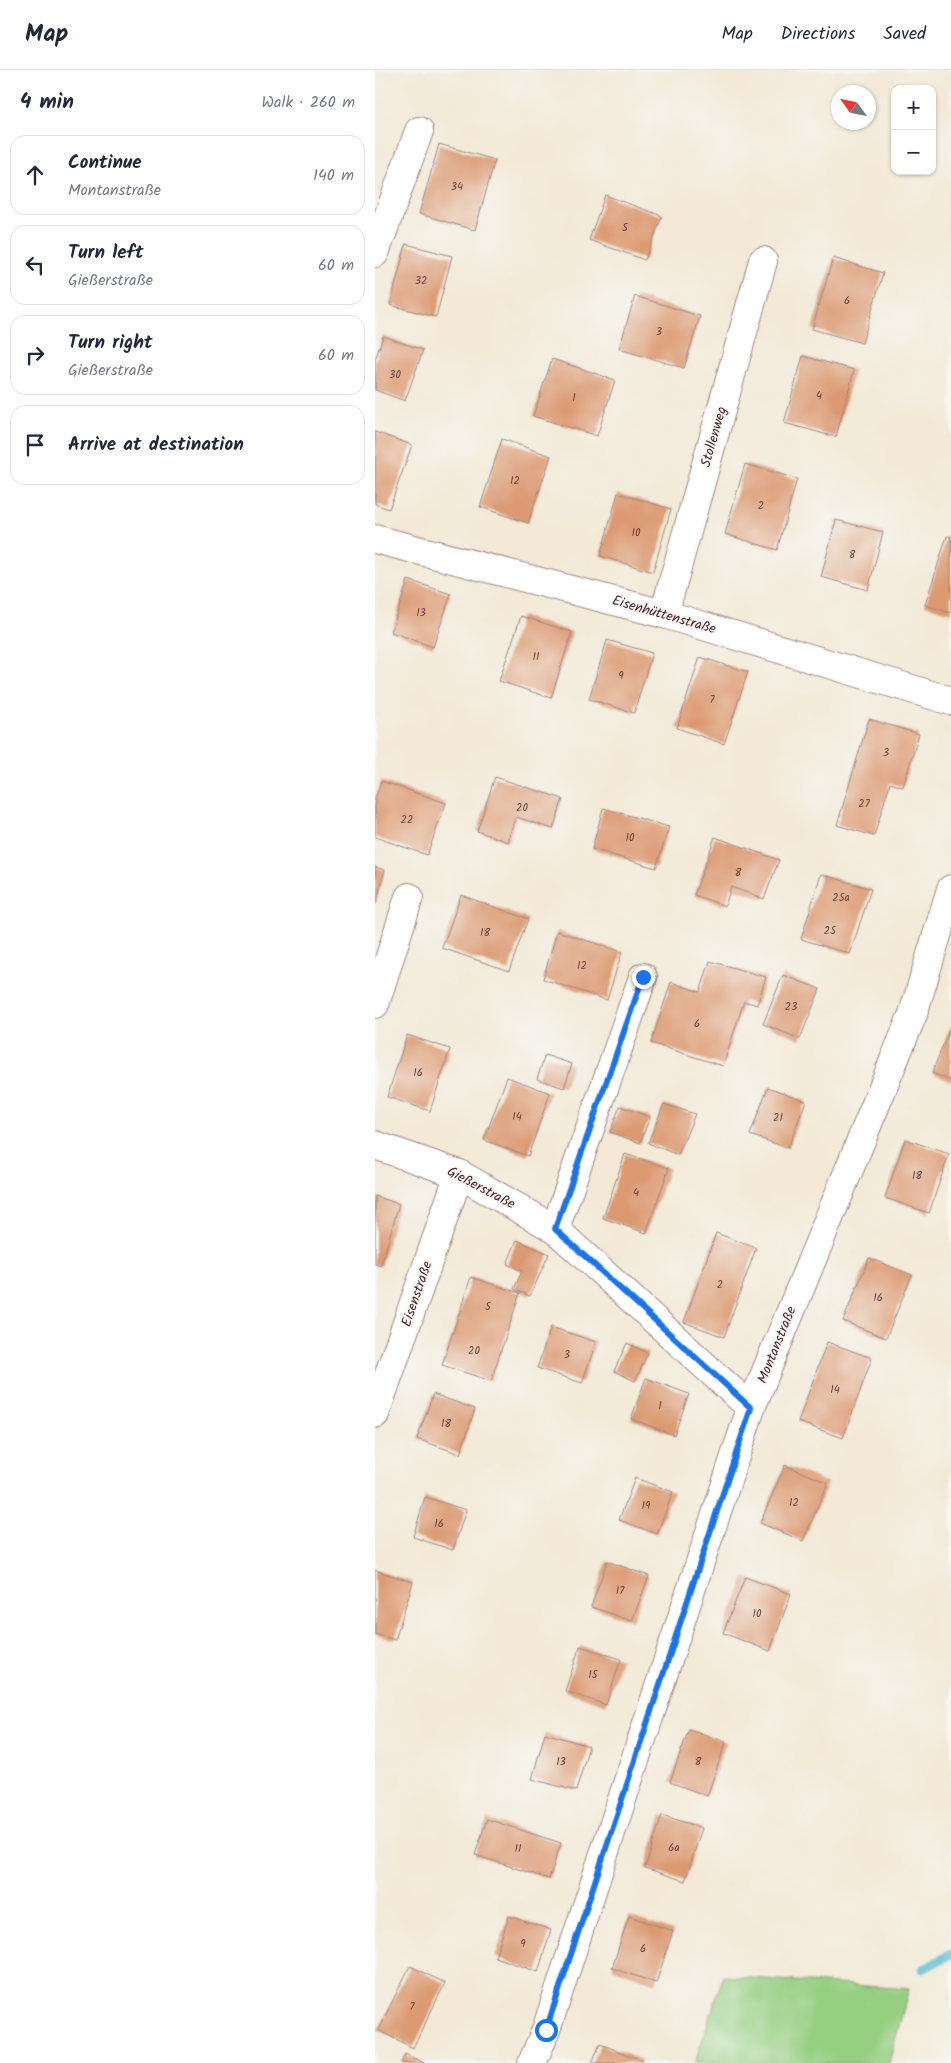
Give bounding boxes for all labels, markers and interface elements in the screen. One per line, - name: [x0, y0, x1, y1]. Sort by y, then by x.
- text: Map: [25, 15, 68, 54]
- text: Map: [721, 20, 753, 49]
- text: Directions: [781, 20, 855, 49]
- text: Saved: [883, 20, 926, 49]
- north arrow: [831, 85, 876, 130]
- map controls: [891, 85, 936, 175]
- button: +: [891, 85, 936, 130]
- text: 4 min: [20, 86, 74, 119]
- text: Walk · 260 m: [262, 90, 355, 115]
- button: −: [891, 130, 936, 175]
- text: Continue: [68, 148, 141, 178]
- icon: ahead: [21, 161, 49, 189]
- text: 140 m: [313, 163, 354, 188]
- text: Montanstraße: [68, 178, 161, 203]
- house number: 34: [451, 178, 463, 196]
- house number: 5: [622, 219, 629, 237]
- text: Turn left: [68, 238, 143, 268]
- icon: left: [21, 251, 49, 279]
- text: 60 m: [318, 253, 354, 278]
- text: Gießerstraße: [68, 268, 153, 293]
- house number: 32: [415, 272, 427, 290]
- house number: 6: [844, 292, 850, 310]
- house number: 3: [656, 323, 662, 341]
- text: Turn right: [68, 328, 153, 358]
- icon: right: [21, 341, 49, 369]
- text: 60 m: [318, 343, 354, 368]
- text: Gießerstraße: [68, 358, 153, 383]
- house number: 30: [389, 366, 401, 384]
- house number: 4: [816, 387, 822, 405]
- house number: 1: [572, 389, 576, 407]
- street label: Stollenweg: [695, 404, 733, 470]
- text: Arrive at destination: [68, 430, 244, 460]
- icon: arrive: [21, 431, 49, 459]
- house number: 12: [510, 472, 520, 490]
- house number: 2: [758, 497, 764, 515]
- house number: 10: [632, 524, 641, 542]
- house number: 8: [849, 546, 856, 564]
- street label: Eisenhüttenstraße: [609, 590, 719, 641]
- house number: 13: [416, 604, 426, 622]
- house number: 11: [533, 648, 539, 666]
- house number: 9: [618, 667, 624, 685]
- house number: 7: [709, 691, 715, 709]
- house number: 3: [883, 744, 889, 762]
- house number: 27: [858, 795, 871, 813]
- house number: 20: [516, 799, 528, 817]
- house number: 22: [401, 811, 413, 829]
- house number: 10: [626, 829, 635, 847]
- house number: 8: [735, 864, 742, 882]
- house number: 25a: [832, 889, 850, 907]
- house number: 25: [824, 922, 837, 940]
- house number: 18: [480, 924, 490, 942]
- house number: 12: [577, 957, 587, 975]
- route end: [632, 966, 655, 989]
- house number: 23: [785, 998, 797, 1016]
- house number: 6: [694, 1015, 700, 1033]
- house number: 16: [413, 1064, 423, 1082]
- house number: 14: [512, 1108, 522, 1126]
- house number: 21: [773, 1109, 783, 1127]
- street label: Gießerstraße: [443, 1161, 520, 1215]
- house number: 18: [912, 1167, 922, 1185]
- house number: 4: [633, 1184, 639, 1202]
- street label: Eisenstraße: [395, 1257, 439, 1330]
- house number: 2: [717, 1276, 723, 1294]
- house number: 16: [873, 1289, 883, 1307]
- house number: 5: [485, 1298, 492, 1316]
- street label: Montanstraße: [752, 1303, 803, 1387]
- house number: 20: [468, 1342, 480, 1360]
- house number: 3: [564, 1346, 570, 1364]
- house number: 14: [830, 1381, 840, 1399]
- house number: 1: [658, 1397, 662, 1415]
- house number: 18: [441, 1415, 451, 1433]
- house number: 12: [789, 1494, 799, 1512]
- house number: 19: [642, 1497, 651, 1515]
- house number: 16: [434, 1515, 444, 1533]
- house number: 17: [616, 1582, 625, 1600]
- house number: 10: [753, 1605, 762, 1623]
- house number: 15: [588, 1666, 599, 1684]
- house number: 13: [556, 1753, 566, 1771]
- house number: 8: [695, 1753, 702, 1771]
- house number: 6a: [668, 1839, 680, 1857]
- house number: 11: [515, 1840, 521, 1858]
- house number: 9: [520, 1935, 526, 1953]
- house number: 6: [640, 1940, 646, 1958]
- house number: 7: [409, 1998, 415, 2016]
- route start: [535, 2019, 558, 2042]

